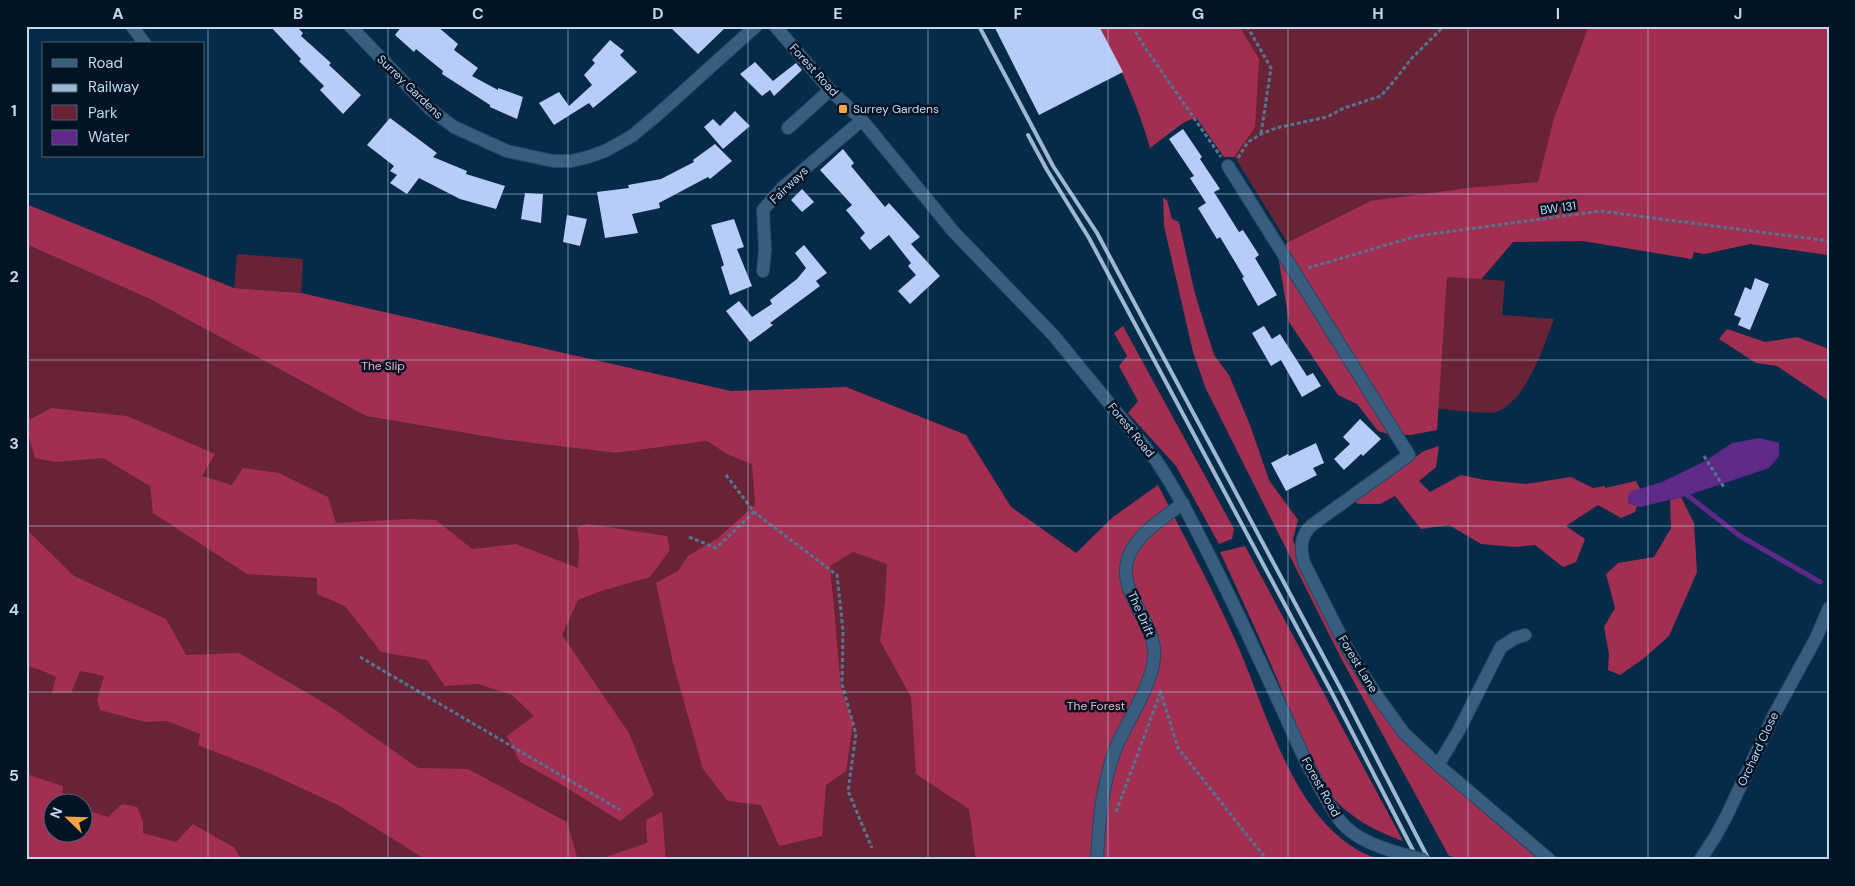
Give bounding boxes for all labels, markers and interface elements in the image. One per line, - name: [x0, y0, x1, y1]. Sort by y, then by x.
- text: A: [112, 3, 124, 24]
- text: B: [293, 3, 303, 24]
- text: C: [472, 3, 484, 24]
- text: D: [652, 3, 664, 24]
- text: E: [833, 3, 843, 24]
- text: F: [1014, 3, 1023, 24]
- text: G: [1192, 3, 1204, 24]
- text: H: [1372, 3, 1384, 24]
- text: I: [1556, 3, 1560, 24]
- text: J: [1734, 3, 1742, 24]
- street label: Forest Road: [786, 40, 842, 100]
- legend: [42, 42, 205, 158]
- street label: Surrey Gardens: [373, 51, 447, 123]
- text: Road: [88, 53, 123, 73]
- text: Railway: [88, 77, 140, 97]
- text: 1: [11, 100, 17, 121]
- place label: Surrey Gardens: [853, 101, 939, 117]
- text: Park: [88, 103, 118, 123]
- marker: Surrey Gardens: [837, 103, 849, 115]
- text: Water: [88, 127, 130, 147]
- street label: Fairways: [766, 163, 812, 207]
- street label: BW 131: [1539, 198, 1577, 218]
- text: 2: [9, 266, 19, 287]
- park label: The Slip: [361, 358, 405, 374]
- street label: Forest Road: [1104, 399, 1158, 461]
- text: 3: [9, 433, 19, 454]
- street label: The Drift: [1124, 589, 1158, 639]
- text: 4: [9, 599, 19, 620]
- street label: Forest Lane: [1335, 632, 1382, 696]
- park label: The Forest: [1067, 698, 1126, 714]
- street label: Orchard Close: [1734, 709, 1782, 789]
- street label: Forest Road: [1298, 754, 1344, 820]
- text: 5: [9, 765, 19, 786]
- north arrow: [42, 794, 92, 844]
- text: N: [46, 805, 66, 821]

